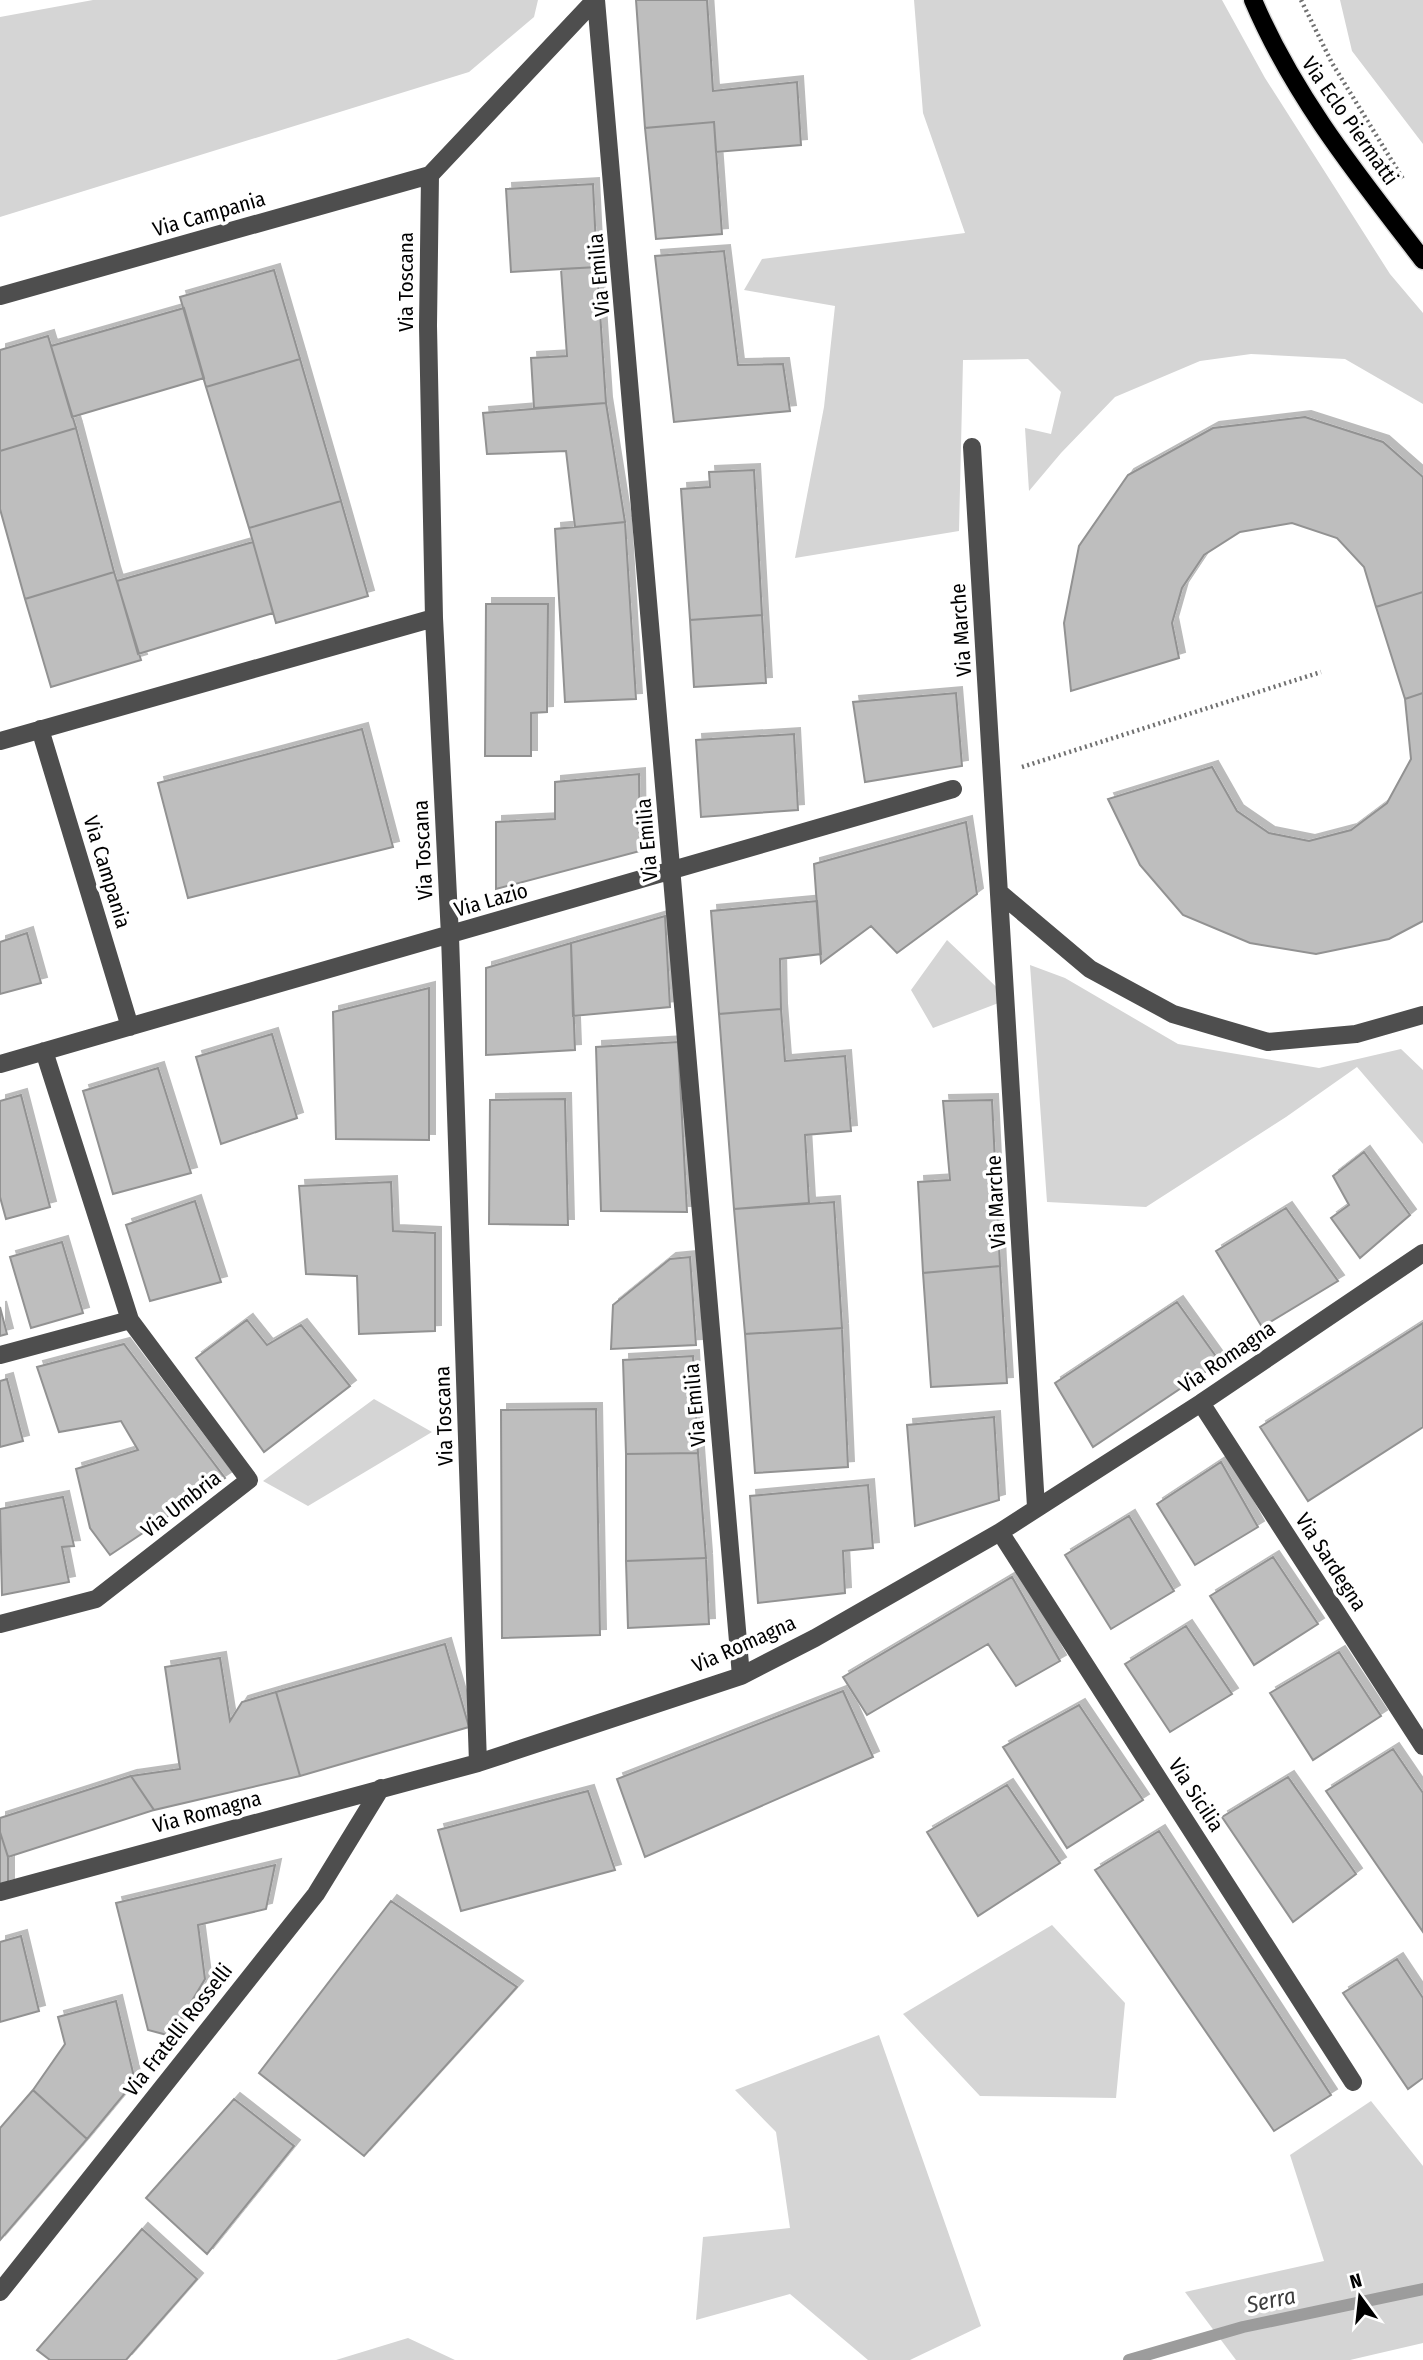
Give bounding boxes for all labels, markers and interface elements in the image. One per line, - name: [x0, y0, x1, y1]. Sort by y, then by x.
- street label: Via Eclo Piermatti: [1296, 52, 1404, 190]
- street label: Via Campania: [150, 186, 268, 242]
- street label: Via Toscana: [393, 232, 419, 332]
- street label: Via Emilia: [582, 232, 616, 318]
- street label: Via Marche: [945, 582, 977, 678]
- street label: Via Emilia: [630, 797, 664, 883]
- street label: Via Toscana: [407, 799, 439, 901]
- street label: Via Campania: [78, 813, 136, 931]
- street label: Via Lazio: [451, 877, 531, 923]
- street label: Via Marche: [981, 1155, 1011, 1249]
- street label: Via Romagna: [1174, 1315, 1280, 1399]
- street label: Via Emilia: [678, 1362, 712, 1448]
- street label: Via Toscana: [429, 1365, 459, 1467]
- street label: Via Umbria: [136, 1465, 226, 1543]
- street label: Via Sardegna: [1290, 1508, 1372, 1616]
- street label: Via Romagna: [688, 1610, 800, 1678]
- street label: Via Sicilia: [1163, 1753, 1229, 1837]
- street label: Via Romagna: [150, 1785, 264, 1839]
- street label: Via Fratelli Rosselli: [118, 1958, 238, 2102]
- north arrow: [1325, 2262, 1395, 2332]
- text: N: [1347, 2268, 1364, 2294]
- water label: Serra: [1243, 2281, 1298, 2319]

